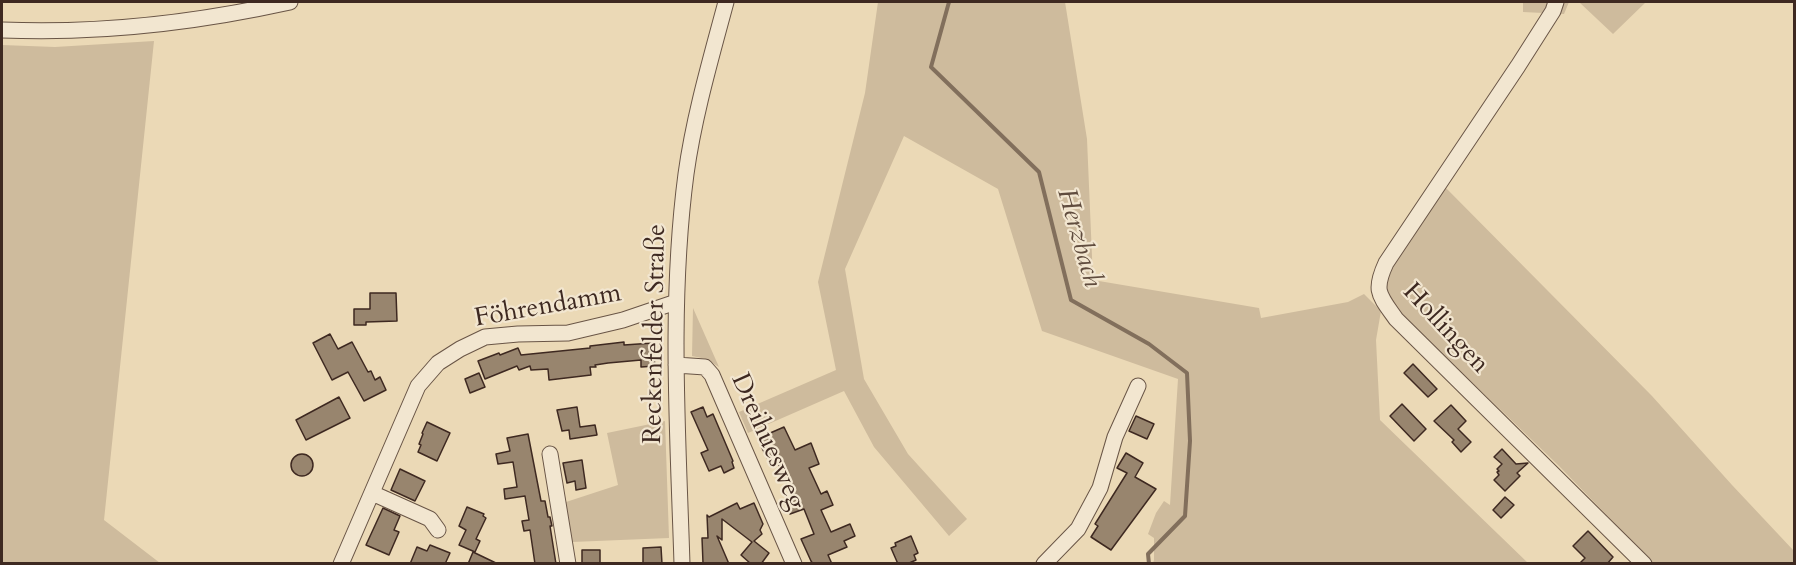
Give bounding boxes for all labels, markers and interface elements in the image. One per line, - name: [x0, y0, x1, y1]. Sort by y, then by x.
- water label: Herzbach: [1048, 185, 1108, 291]
- street label: Reckenfelder Straße: [638, 224, 674, 444]
- street label: Hollingen: [1395, 277, 1495, 381]
- street label: Föhrendamm: [472, 279, 624, 335]
- street label: Dreihuesweg: [723, 369, 811, 515]

